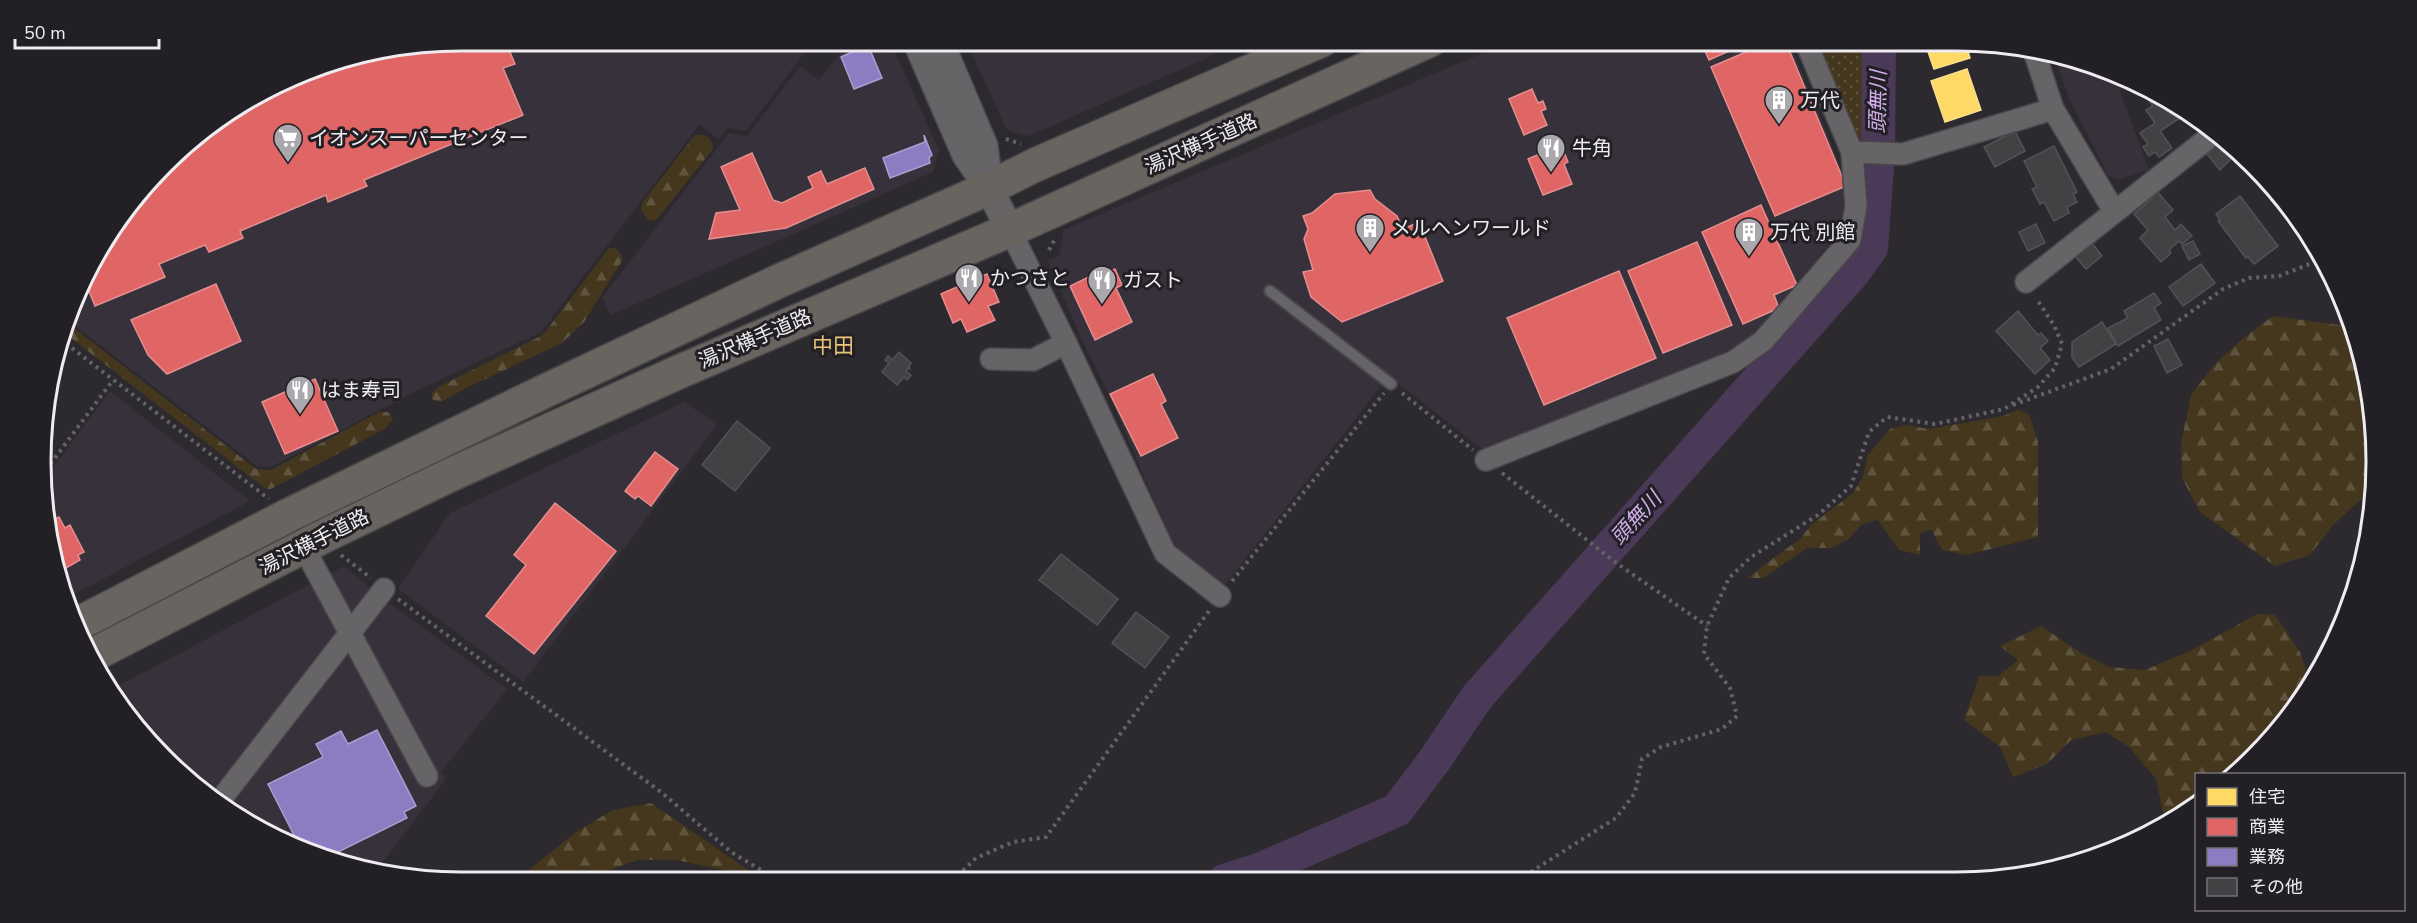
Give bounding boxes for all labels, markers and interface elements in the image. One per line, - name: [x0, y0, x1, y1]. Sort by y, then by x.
- scale bar: [15, 12, 159, 50]
- text: 50 m: [24, 21, 66, 45]
- water label: 頭無川: [1863, 68, 1893, 134]
- building icon: 万代: [1763, 84, 1795, 126]
- place label: 万代: [1800, 87, 1840, 114]
- street label: 湯沢横手道路: [1141, 107, 1261, 181]
- supermarket icon: イオンスーパーセンター: [272, 122, 304, 164]
- place label: イオンスーパーセンター: [309, 125, 528, 152]
- restaurant icon: 牛角: [1535, 132, 1567, 174]
- place label: 牛角: [1572, 135, 1612, 162]
- building icon: メルヘンワールド: [1354, 212, 1386, 254]
- place label: メルヘンワールド: [1391, 215, 1551, 242]
- building icon: 万代 別館: [1733, 216, 1765, 258]
- place label: 万代 別館: [1770, 219, 1855, 246]
- restaurant icon: かつさと: [953, 262, 985, 304]
- restaurant icon: ガスト: [1086, 264, 1118, 306]
- place label: かつさと: [990, 265, 1070, 292]
- place label: ガスト: [1123, 267, 1183, 294]
- street label: 湯沢横手道路: [694, 303, 816, 375]
- district label: 中田: [812, 332, 854, 360]
- restaurant icon: はま寿司: [284, 374, 316, 416]
- place label: はま寿司: [321, 377, 401, 404]
- water label: 頭無川: [1605, 484, 1669, 551]
- street label: 湯沢横手道路: [254, 503, 374, 581]
- legend: [2195, 773, 2405, 911]
- text: 住宅: [2249, 785, 2285, 809]
- text: 商業: [2249, 815, 2285, 839]
- text: 業務: [2249, 845, 2285, 869]
- text: その他: [2249, 875, 2303, 899]

